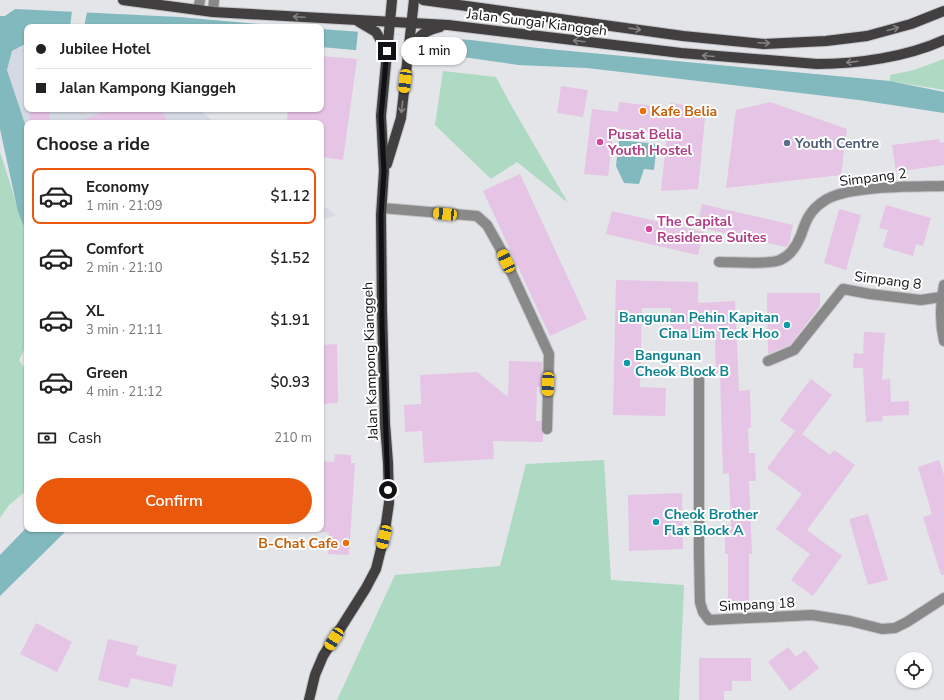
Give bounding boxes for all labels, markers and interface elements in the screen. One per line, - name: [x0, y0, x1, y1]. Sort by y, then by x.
- street label: Jalan Sungai Kianggeh: [465, 4, 608, 41]
- one-way arrow: [293, 13, 306, 20]
- one-way arrow: [628, 25, 641, 33]
- one-way arrow: [886, 25, 899, 32]
- callout: 1 min: [401, 37, 467, 65]
- one-way arrow: [573, 37, 586, 45]
- text: Jubilee Hotel: [60, 39, 151, 59]
- one-way arrow: [757, 40, 770, 47]
- route end: [378, 42, 396, 60]
- text: 1 min: [417, 42, 451, 60]
- one-way arrow: [702, 52, 715, 59]
- one-way arrow: [846, 58, 859, 66]
- car: [398, 68, 412, 94]
- text: Jalan Kampong Kianggeh: [60, 78, 236, 98]
- one-way arrow: [398, 100, 406, 113]
- place label: Kafe Belia: [651, 102, 717, 121]
- marker: Kafe Belia: [638, 106, 648, 116]
- place label: Pusat Belia Youth Hostel: [607, 125, 693, 160]
- text: Choose a ride: [36, 132, 150, 156]
- place label: Youth Centre: [794, 134, 880, 153]
- marker: Pusat Belia Youth Hostel: [595, 137, 605, 147]
- marker: Youth Centre: [782, 138, 792, 148]
- street label: Simpang 2: [838, 164, 908, 191]
- text: Economy: [86, 177, 149, 197]
- icon: car: [38, 178, 74, 214]
- text: $1.12: [270, 186, 310, 206]
- text: 1 min · 21:09: [86, 197, 162, 215]
- car: [433, 207, 457, 221]
- place label: The Capital Residence Suites: [657, 212, 767, 247]
- marker: The Capital Residence Suites: [644, 224, 654, 234]
- text: Comfort: [86, 239, 143, 259]
- icon: car: [38, 240, 74, 276]
- text: $1.52: [270, 248, 310, 268]
- car: [495, 248, 517, 274]
- text: 2 min · 21:10: [86, 259, 162, 277]
- street label: Simpang 8: [853, 267, 923, 294]
- street label: Jalan Kampong Kianggeh: [358, 282, 383, 441]
- text: XL: [86, 301, 105, 321]
- icon: car: [38, 302, 74, 338]
- place label: Bangunan Pehin Kapitan Cina Lim Teck Hoo: [619, 308, 779, 343]
- text: $1.91: [270, 310, 310, 330]
- marker: Bangunan Pehin Kapitan Cina Lim Teck Hoo: [782, 320, 792, 330]
- text: 3 min · 21:11: [86, 321, 162, 339]
- place label: Bangunan Cheok Block B: [635, 346, 729, 381]
- marker: Bangunan Cheok Block B: [622, 358, 632, 368]
- text: Green: [86, 363, 128, 383]
- icon: car: [38, 364, 74, 400]
- text: $0.93: [270, 372, 310, 392]
- car: [542, 372, 554, 396]
- text: 4 min · 21:12: [86, 383, 162, 401]
- icon: cash: [36, 427, 58, 449]
- text: Cash: [68, 428, 102, 448]
- text: 210 m: [274, 429, 312, 447]
- button: Confirm: [36, 478, 312, 524]
- route start: [379, 481, 397, 499]
- place label: Cheok Brother Flat Block A: [664, 505, 759, 540]
- marker: Cheok Brother Flat Block A: [651, 517, 661, 527]
- car: [375, 524, 393, 550]
- place label: B-Chat Cafe: [258, 534, 338, 553]
- marker: B-Chat Cafe: [341, 538, 351, 548]
- street label: Simpang 18: [719, 593, 795, 616]
- car: [322, 626, 346, 652]
- map controls: [896, 652, 932, 688]
- button: locate: [896, 652, 932, 688]

